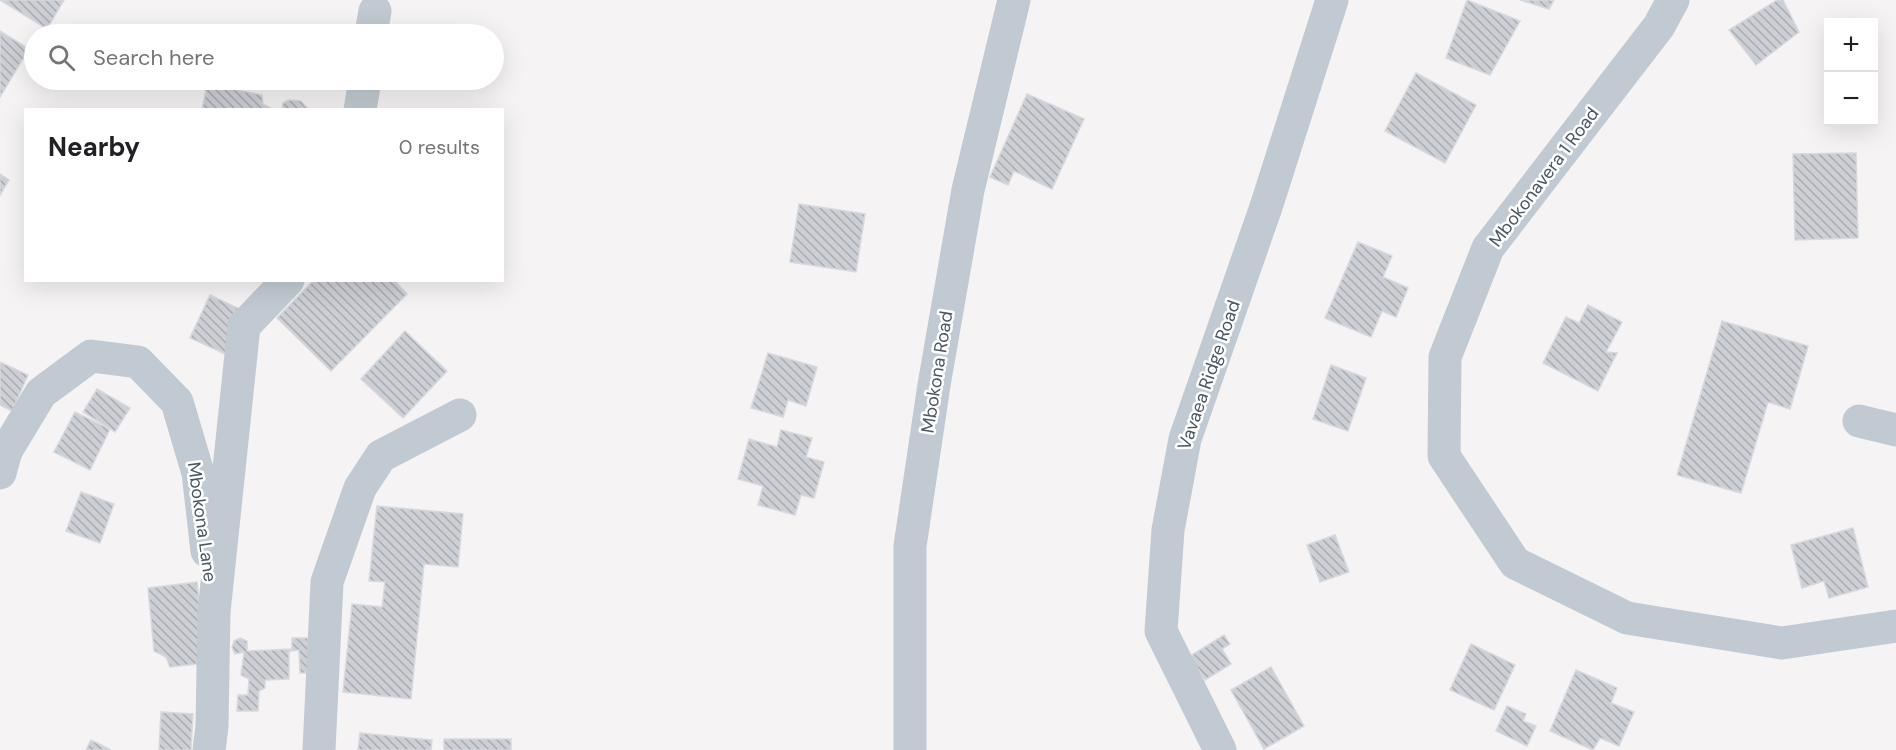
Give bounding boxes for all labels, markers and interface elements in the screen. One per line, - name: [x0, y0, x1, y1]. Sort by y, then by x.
- map controls: [1824, 18, 1878, 126]
- button: +: [1824, 18, 1878, 72]
- search box: [24, 24, 504, 90]
- icon: search: [45, 41, 78, 74]
- text: Search here: [93, 43, 214, 72]
- button: −: [1824, 72, 1878, 126]
- street label: Mbokonavera 1 Road: [1484, 102, 1604, 252]
- text: Nearby: [48, 130, 140, 164]
- text: 0 results: [399, 134, 480, 160]
- street label: Vavaea Ridge Road: [1172, 297, 1246, 453]
- street label: Mbokona Road: [916, 309, 958, 435]
- street label: Mbokona Lane: [182, 460, 222, 584]

